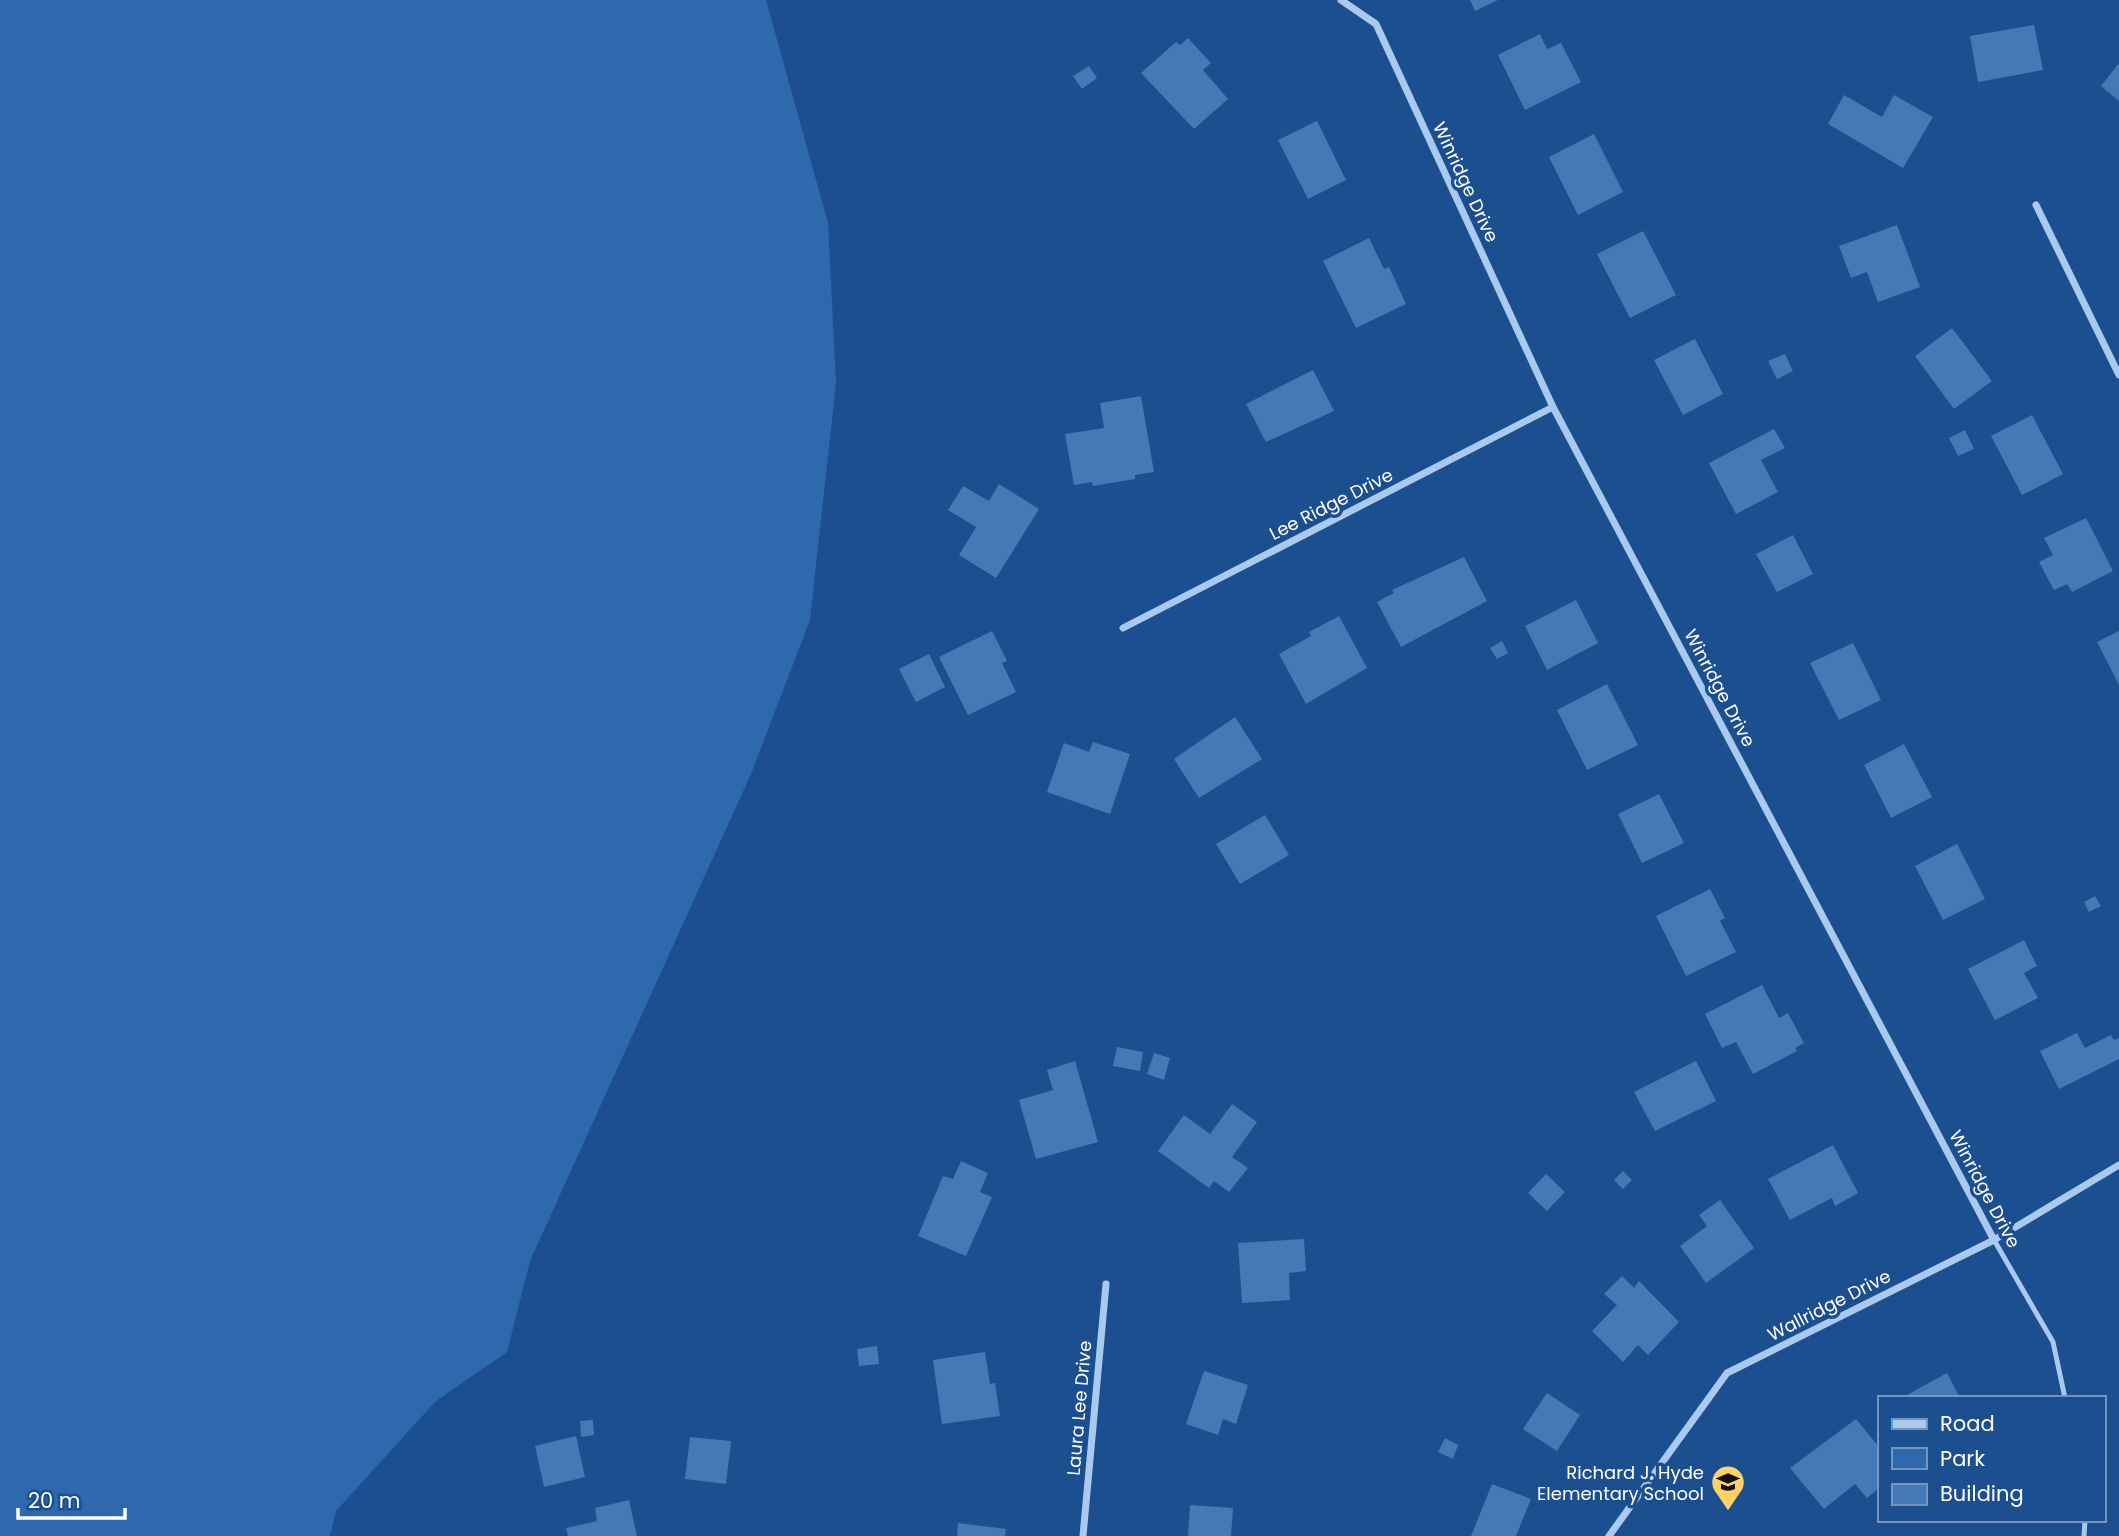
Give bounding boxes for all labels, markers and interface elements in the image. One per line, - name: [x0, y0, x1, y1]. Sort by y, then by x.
- street label: Winridge Drive: [1427, 118, 1505, 246]
- street label: Lee Ridge Drive: [1265, 462, 1397, 546]
- street label: Winridge Drive: [1678, 625, 1762, 751]
- street label: Winridge Drive: [1943, 1126, 2027, 1252]
- street label: Wallridge Drive: [1763, 1263, 1895, 1347]
- street label: Laura Lee Drive: [1061, 1340, 1097, 1476]
- legend: [1878, 1396, 2105, 1522]
- text: Road: [1940, 1409, 1995, 1438]
- text: Park: [1940, 1444, 1985, 1473]
- place label: Richard J. Hyde Elementary School: [1537, 1460, 1704, 1506]
- school or university icon: Richard J. Hyde Elementary School: [1709, 1463, 1747, 1512]
- scale bar: [18, 1476, 124, 1520]
- text: Building: [1940, 1479, 2024, 1508]
- text: 20 m: [28, 1486, 81, 1515]

